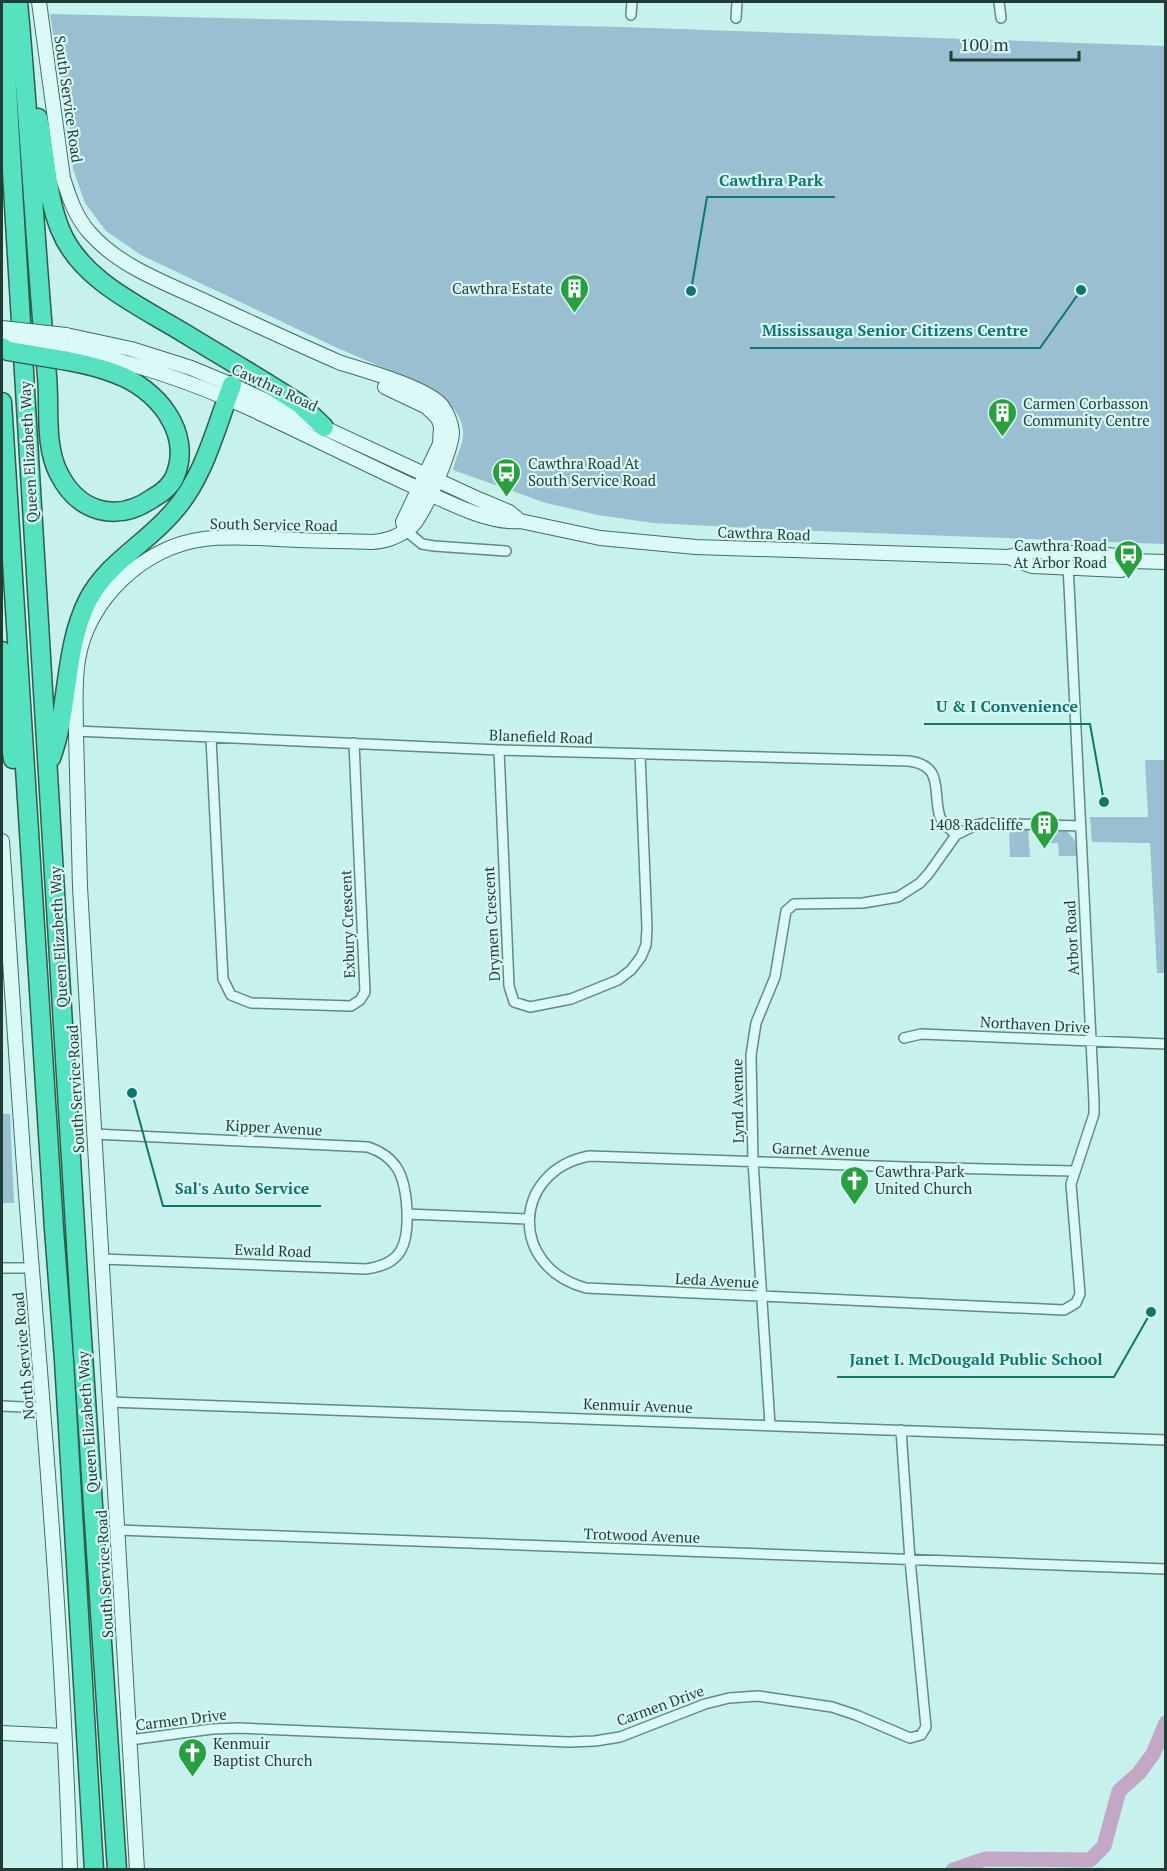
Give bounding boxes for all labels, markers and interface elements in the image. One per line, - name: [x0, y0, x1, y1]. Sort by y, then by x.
- scale bar: [951, 24, 1078, 62]
- text: 100 m: [960, 32, 1009, 56]
- street label: South Service Road: [50, 34, 88, 164]
- callout: Cawthra Park: [707, 163, 835, 197]
- text: Cawthra Park: [719, 169, 824, 191]
- building icon: Cawthra Estate: [558, 272, 590, 314]
- place label: Cawthra Estate: [452, 278, 553, 298]
- callout: Mississauga Senior Citizens Centre: [750, 314, 1040, 348]
- text: Mississauga Senior Citizens Centre: [762, 319, 1028, 341]
- street label: Cawthra Road: [229, 358, 321, 416]
- street label: Queen Elizabeth Way: [14, 380, 42, 523]
- place label: Carmen Corbasson Community Centre: [1023, 393, 1150, 430]
- building icon: Carmen Corbasson Community Centre: [986, 396, 1018, 438]
- place label: Cawthra Road At South Service Road: [528, 453, 656, 490]
- bus stop icon: Cawthra Road At South Service Road: [491, 456, 523, 498]
- street label: South Service Road: [210, 513, 338, 535]
- street label: Cawthra Road: [717, 521, 811, 545]
- place label: Cawthra Road At Arbor Road: [1013, 535, 1107, 572]
- bus stop icon: Cawthra Road At Arbor Road: [1112, 538, 1144, 580]
- callout: U & I Convenience: [924, 690, 1090, 724]
- text: U & I Convenience: [936, 695, 1078, 717]
- street label: Blanefield Road: [489, 724, 593, 748]
- building icon: 1408 Radcliffe: [1028, 808, 1060, 850]
- place label: 1408 Radcliffe: [928, 814, 1023, 834]
- street label: Queen Elizabeth Way: [44, 865, 72, 1008]
- street label: Drymen Crescent: [478, 865, 504, 982]
- street label: Exbury Crescent: [335, 869, 359, 979]
- street label: Arbor Road: [1059, 900, 1083, 976]
- street label: Northaven Drive: [979, 1011, 1091, 1037]
- street label: South Service Road: [62, 1025, 88, 1153]
- street label: Lynd Avenue: [726, 1058, 748, 1144]
- street label: Kipper Avenue: [225, 1114, 323, 1140]
- street label: Garnet Avenue: [772, 1137, 870, 1161]
- place label: Cawthra Park United Church: [875, 1161, 972, 1198]
- church icon: Cawthra Park United Church: [838, 1164, 870, 1206]
- callout: Sal's Auto Service: [163, 1172, 321, 1206]
- text: Sal's Auto Service: [175, 1177, 310, 1199]
- street label: Ewald Road: [234, 1239, 312, 1261]
- street label: Leda Avenue: [674, 1268, 760, 1292]
- street label: North Service Road: [7, 1291, 39, 1421]
- callout: Janet I. McDougald Public School: [837, 1343, 1114, 1377]
- text: Janet I. McDougald Public School: [849, 1348, 1103, 1370]
- street label: Queen Elizabeth Way: [72, 1350, 102, 1493]
- street label: Kenmuir Avenue: [583, 1393, 693, 1417]
- street label: South Service Road: [91, 1510, 117, 1638]
- street label: Trotwood Avenue: [583, 1523, 701, 1547]
- street label: Carmen Drive: [613, 1680, 707, 1730]
- street label: Carmen Drive: [134, 1703, 228, 1735]
- place label: Kenmuir Baptist Church: [213, 1733, 313, 1770]
- church icon: Kenmuir Baptist Church: [176, 1736, 208, 1778]

